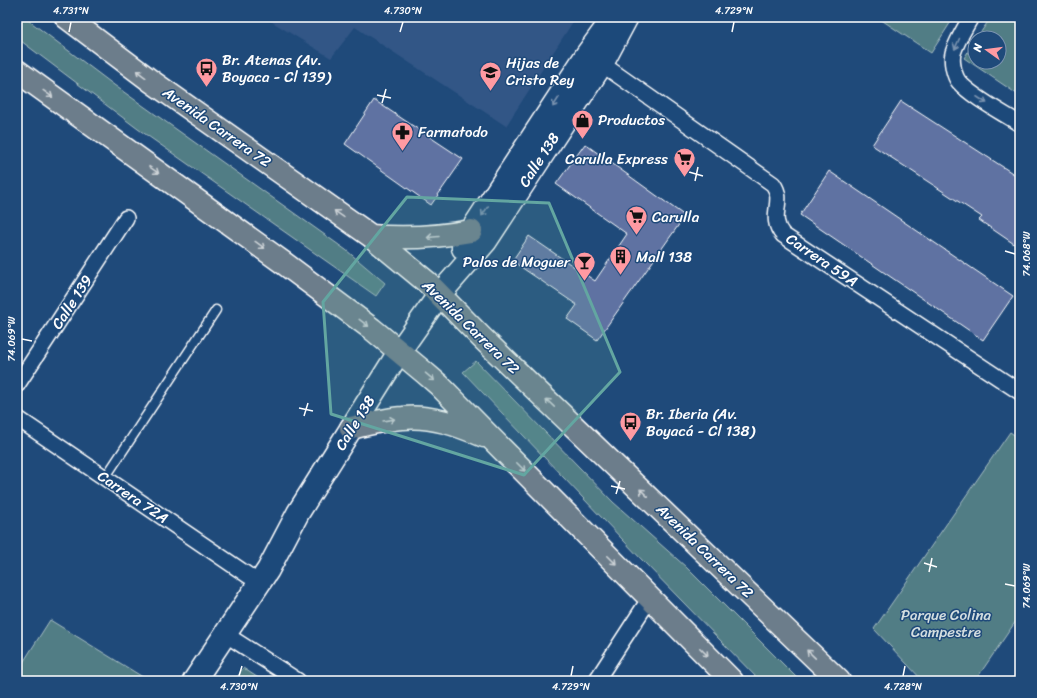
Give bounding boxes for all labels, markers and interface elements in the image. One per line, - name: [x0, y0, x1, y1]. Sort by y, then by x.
- text: 4.731°N: [53, 2, 89, 20]
- text: 4.730°N: [384, 2, 422, 20]
- text: 4.729°N: [715, 2, 753, 20]
- north arrow: [967, 30, 1007, 70]
- one-way arrow: [953, 38, 960, 50]
- text: N: [967, 41, 988, 55]
- place label: Br. Atenas (Av. Boyaca - Cl 139): [222, 47, 332, 90]
- place label: Hijas de Cristo Rey: [506, 50, 574, 93]
- bus stop icon: Br. Atenas (Av. Boyaca - Cl 139): [193, 56, 219, 89]
- school or university icon: Hijas de Cristo Rey: [478, 59, 504, 92]
- one-way arrow: [136, 70, 147, 78]
- street label: Avenida Carrera 72: [156, 79, 277, 174]
- one-way arrow: [43, 90, 54, 98]
- one-way arrow: [551, 96, 559, 108]
- one-way arrow: [976, 96, 987, 104]
- shop icon: Productos: [570, 107, 596, 140]
- place label: Productos: [598, 107, 665, 133]
- pharmacy icon: Farmatodo: [390, 119, 416, 152]
- place label: Farmatodo: [418, 119, 488, 145]
- street label: Calle 138: [512, 127, 566, 193]
- place label: Carulla Express: [565, 146, 668, 172]
- supermarket icon: Carulla Express: [671, 146, 697, 179]
- one-way arrow: [148, 166, 159, 174]
- supermarket icon: Carulla: [623, 204, 649, 237]
- place label: Carulla: [652, 204, 700, 230]
- one-way arrow: [480, 205, 489, 216]
- one-way arrow: [334, 210, 345, 218]
- street label: Carrera 59A: [780, 226, 864, 294]
- text: 74.068°W: [1018, 231, 1036, 277]
- one-way arrow: [427, 233, 440, 240]
- one-way arrow: [254, 241, 265, 249]
- building icon: Mall 138: [607, 244, 633, 277]
- place label: Mall 138: [636, 244, 692, 270]
- place label: Palos de Moguer: [463, 249, 571, 275]
- bar icon: Palos de Moguer: [572, 249, 598, 282]
- street label: Calle 139: [45, 269, 99, 335]
- street label: Avenida Carrera 72: [415, 273, 526, 381]
- text: 74.069°W: [3, 316, 21, 362]
- one-way arrow: [358, 319, 369, 327]
- one-way arrow: [424, 372, 434, 381]
- street label: Calle 138: [328, 390, 382, 456]
- one-way arrow: [545, 398, 555, 407]
- place label: Br. Iberia (Av. Boyacá - Cl 138): [646, 401, 755, 444]
- bus stop icon: Br. Iberia (Av. Boyacá - Cl 138): [617, 410, 643, 443]
- one-way arrow: [382, 416, 395, 424]
- one-way arrow: [516, 462, 526, 472]
- street label: Carrera 72A: [92, 463, 174, 531]
- one-way arrow: [639, 488, 649, 497]
- street label: Avenida Carrera 72: [649, 497, 760, 605]
- one-way arrow: [607, 555, 617, 565]
- text: 74.069°W: [1018, 563, 1036, 609]
- park label: Parque Colina Campestre: [901, 602, 992, 645]
- one-way arrow: [699, 647, 709, 657]
- one-way arrow: [806, 649, 816, 659]
- text: 4.730°N: [220, 678, 258, 696]
- text: 4.729°N: [552, 678, 590, 696]
- text: 4.728°N: [884, 678, 922, 696]

